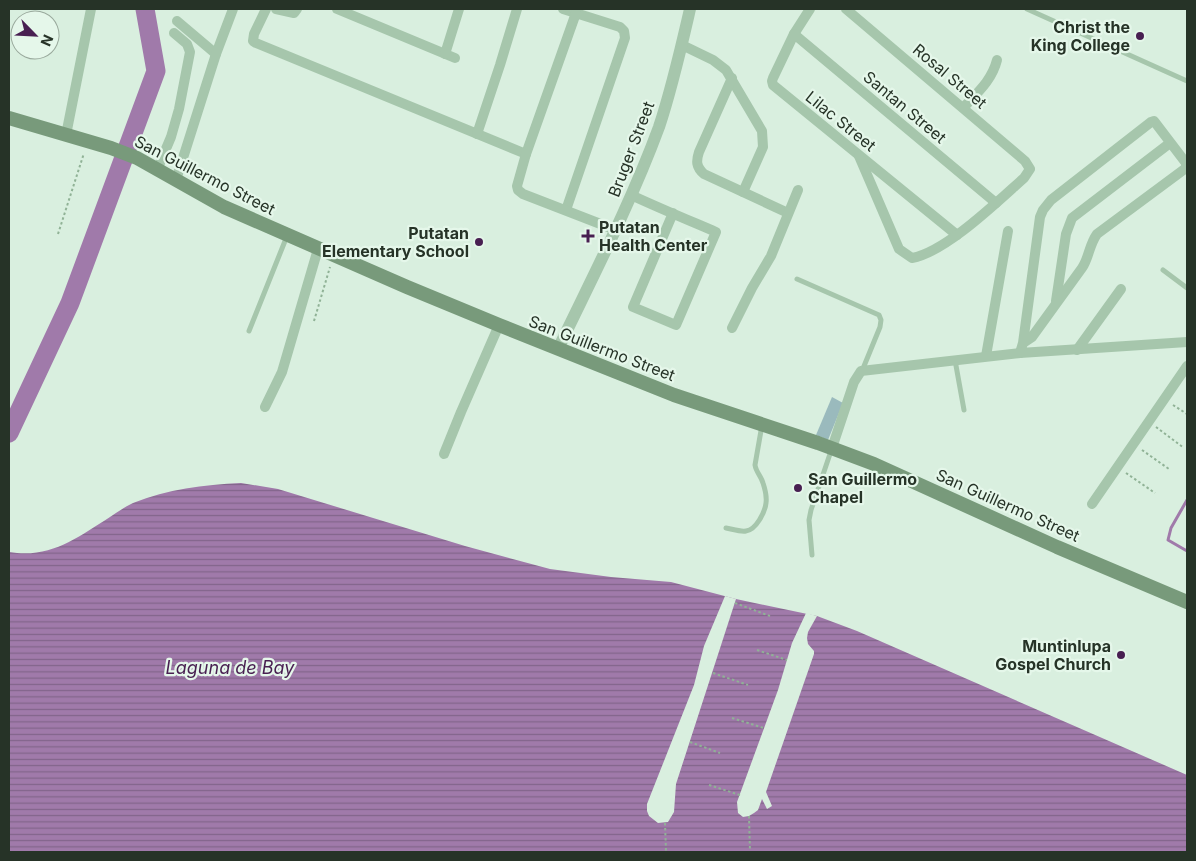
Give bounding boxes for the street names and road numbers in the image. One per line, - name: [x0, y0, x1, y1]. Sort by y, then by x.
- street label: Rosal Street: [909, 39, 991, 113]
- street label: Santan Street: [859, 67, 951, 147]
- street label: Lilac Street: [802, 87, 880, 155]
- street label: Bruger Street: [604, 98, 658, 200]
- street label: San Guillermo Street: [131, 131, 279, 219]
- street label: San Guillermo Street: [526, 311, 678, 385]
- street label: San Guillermo Street: [933, 464, 1083, 546]

